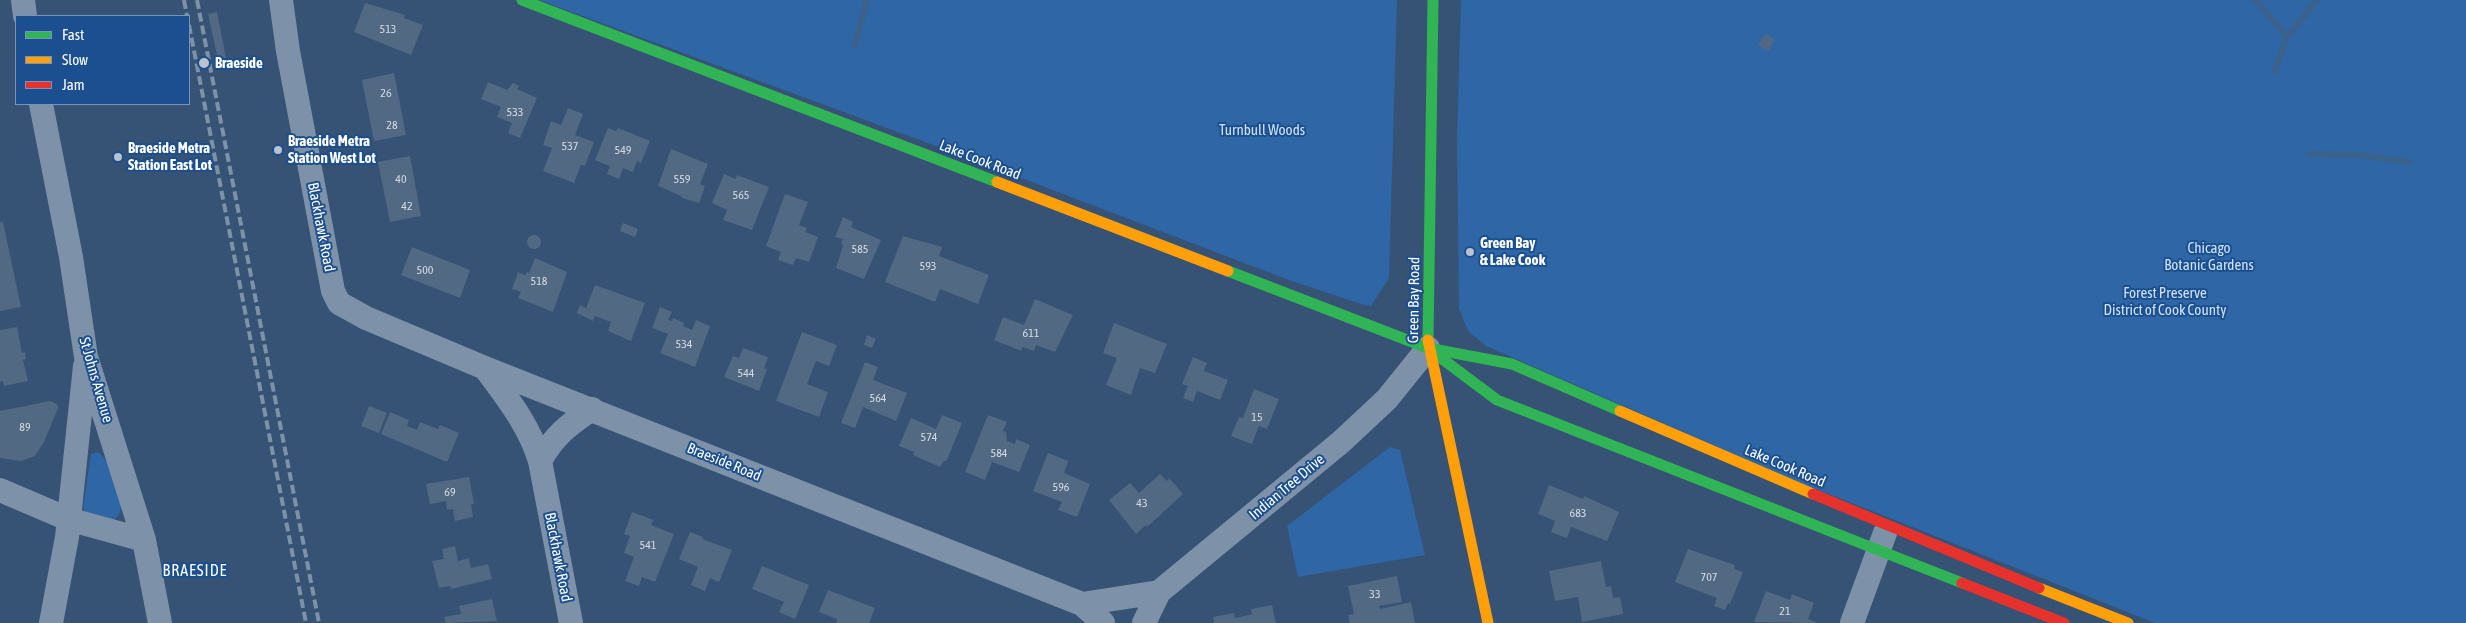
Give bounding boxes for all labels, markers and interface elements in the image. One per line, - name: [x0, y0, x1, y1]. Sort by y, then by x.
- legend: [15, 15, 190, 105]
- house number: 513: [380, 22, 396, 36]
- text: Fast: [62, 26, 84, 43]
- text: Slow: [62, 51, 88, 68]
- place label: Braeside: [215, 54, 263, 72]
- marker: Braeside: [197, 56, 211, 70]
- text: Jam: [62, 76, 85, 93]
- house number: 26: [380, 86, 392, 100]
- house number: 533: [507, 105, 523, 119]
- house number: 28: [386, 118, 398, 132]
- park label: Turnbull Woods: [1219, 121, 1305, 139]
- place label: Braeside Metra Station West Lot: [288, 132, 376, 167]
- street label: Lake Cook Road: [937, 136, 1023, 184]
- place label: Braeside Metra Station East Lot: [128, 139, 212, 174]
- house number: 537: [562, 139, 578, 153]
- house number: 549: [615, 143, 631, 157]
- marker: Braeside Metra Station West Lot: [272, 144, 284, 156]
- marker: Braeside Metra Station East Lot: [112, 151, 124, 163]
- house number: 40: [395, 172, 407, 186]
- house number: 559: [674, 172, 690, 186]
- street label: Blackhawk Road: [304, 181, 338, 273]
- house number: 565: [733, 188, 749, 202]
- house number: 42: [401, 199, 413, 213]
- place label: Green Bay & Lake Cook: [1480, 234, 1545, 269]
- park label: Chicago Botanic Gardens: [2164, 239, 2254, 274]
- house number: 585: [852, 242, 868, 256]
- marker: Green Bay & Lake Cook: [1464, 246, 1476, 258]
- street label: Green Bay Road: [1404, 257, 1424, 343]
- house number: 593: [920, 259, 936, 273]
- house number: 500: [417, 263, 433, 277]
- house number: 518: [531, 274, 547, 288]
- park label: Forest Preserve District of Cook County: [2104, 284, 2226, 319]
- house number: 611: [1023, 326, 1039, 340]
- street label: St Johns Avenue: [75, 335, 117, 425]
- house number: 534: [676, 337, 692, 351]
- house number: 544: [738, 366, 754, 380]
- house number: 564: [870, 391, 886, 405]
- house number: 15: [1251, 410, 1263, 424]
- house number: 89: [19, 420, 31, 434]
- house number: 574: [921, 430, 937, 444]
- street label: Braeside Road: [684, 439, 764, 485]
- street label: Lake Cook Road: [1742, 441, 1828, 491]
- house number: 584: [991, 446, 1007, 460]
- street label: Indian Tree Drive: [1246, 450, 1328, 524]
- house number: 596: [1053, 480, 1069, 494]
- house number: 69: [444, 485, 456, 499]
- house number: 43: [1136, 496, 1148, 510]
- house number: 683: [1570, 506, 1586, 520]
- street label: Blackhawk Road: [541, 511, 575, 603]
- house number: 541: [640, 538, 656, 552]
- district label: BRAESIDE: [162, 561, 228, 581]
- house number: 707: [1701, 570, 1717, 584]
- house number: 33: [1369, 587, 1381, 601]
- house number: 21: [1779, 604, 1791, 618]

